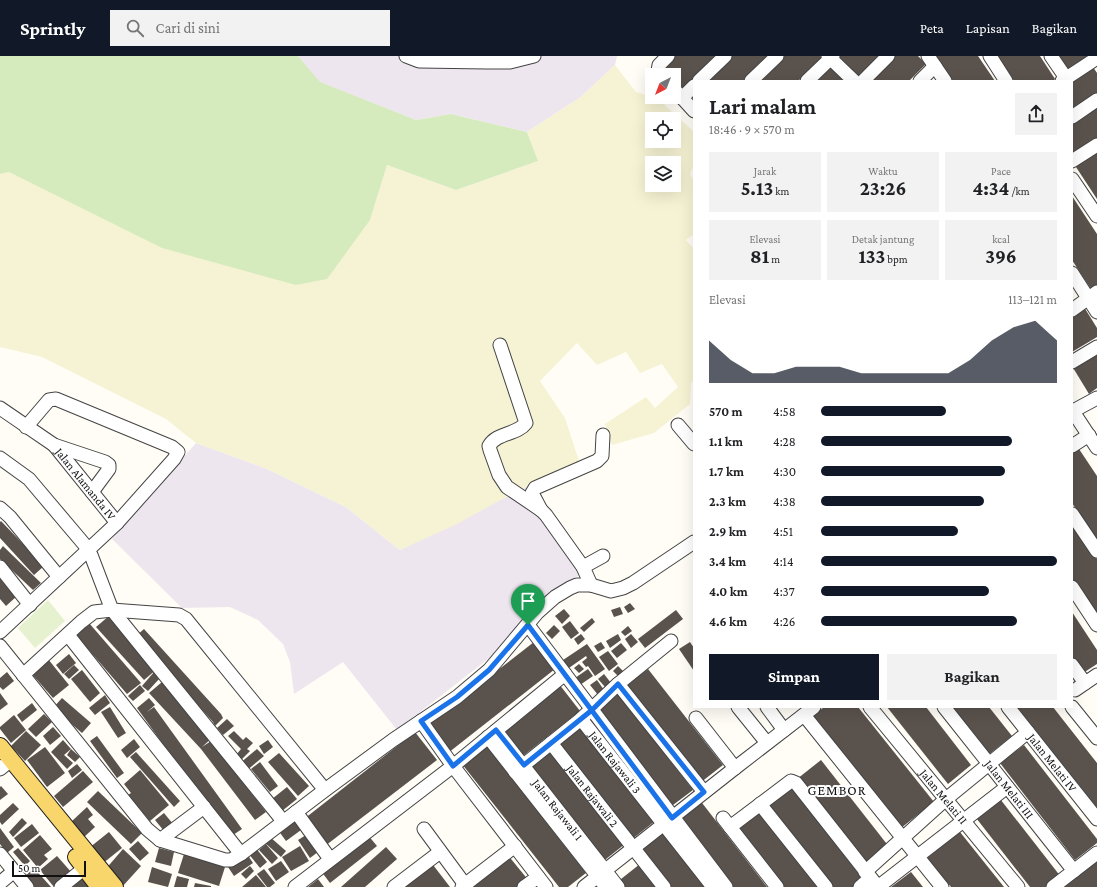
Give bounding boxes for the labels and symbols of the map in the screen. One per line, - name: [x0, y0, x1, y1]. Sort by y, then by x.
- north arrow: [645, 68, 681, 104]
- street label: Jalan Alamanda IV: [52, 444, 119, 523]
- pin: [511, 584, 545, 625]
- street label: Jalan Rajawali 3: [585, 727, 644, 797]
- street label: Jalan Melati IV: [1024, 730, 1080, 795]
- street label: Jalan Melati III: [981, 756, 1037, 822]
- street label: Jalan Rajawali 2: [563, 761, 621, 830]
- street label: Jalan Melati II: [916, 765, 971, 827]
- street label: Jalan Rajawali 1: [529, 776, 586, 843]
- district label: GEMBOR: [808, 782, 866, 798]
- scale bar: [12, 859, 86, 878]

